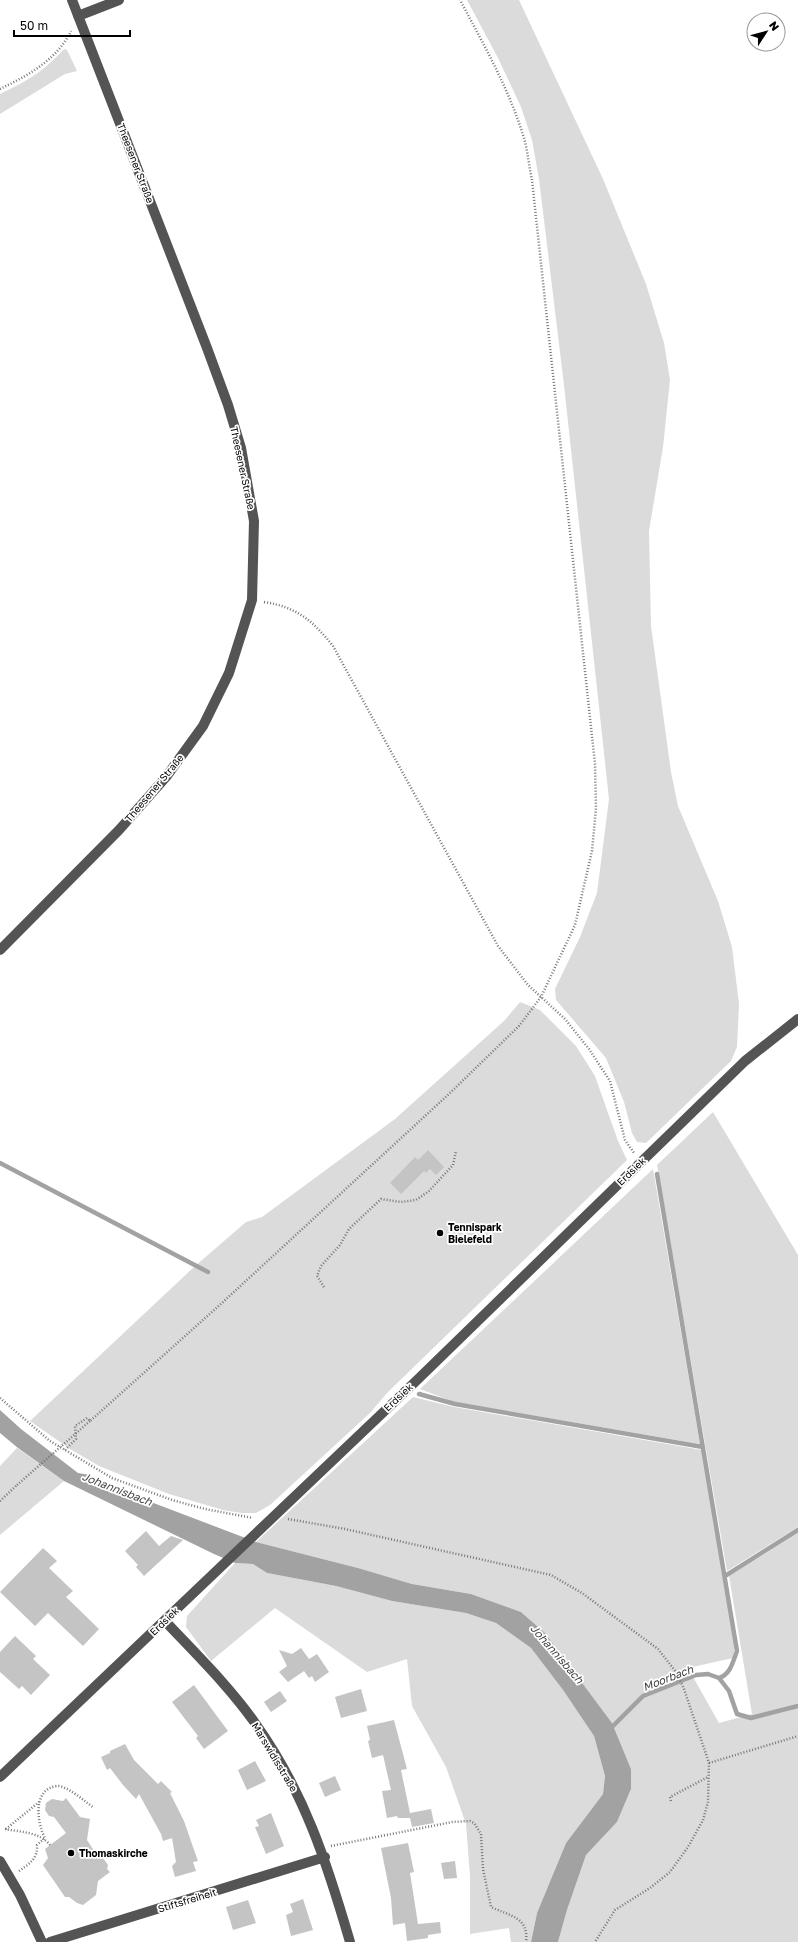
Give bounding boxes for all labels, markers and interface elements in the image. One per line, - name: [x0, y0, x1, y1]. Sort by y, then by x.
- scale bar: [14, 12, 130, 38]
- north arrow: [746, 12, 786, 52]
- text: 50 m: [20, 18, 48, 33]
- text: N: [767, 19, 782, 33]
- street label: Theesener Straße: [115, 121, 157, 205]
- street label: Theesener Straße: [228, 425, 258, 511]
- street label: Theesener Straße: [122, 752, 186, 824]
- street label: Erdsiek: [614, 1154, 648, 1188]
- place label: Tennispark Bielefeld: [448, 1221, 502, 1245]
- marker: Tennispark Bielefeld: [435, 1228, 445, 1238]
- street label: Erdsiek: [381, 1380, 415, 1413]
- water label: Johannisbach: [80, 1469, 155, 1508]
- street label: Erdsiek: [147, 1604, 181, 1638]
- water label: Johannisbach: [528, 1622, 587, 1687]
- water label: Moorbach: [641, 1662, 696, 1693]
- street label: Marswidisstraße: [250, 1720, 301, 1794]
- place label: Thomaskirche: [79, 1847, 148, 1859]
- marker: Thomaskirche: [66, 1848, 76, 1858]
- street label: Stiftsfreiheit: [156, 1885, 218, 1915]

